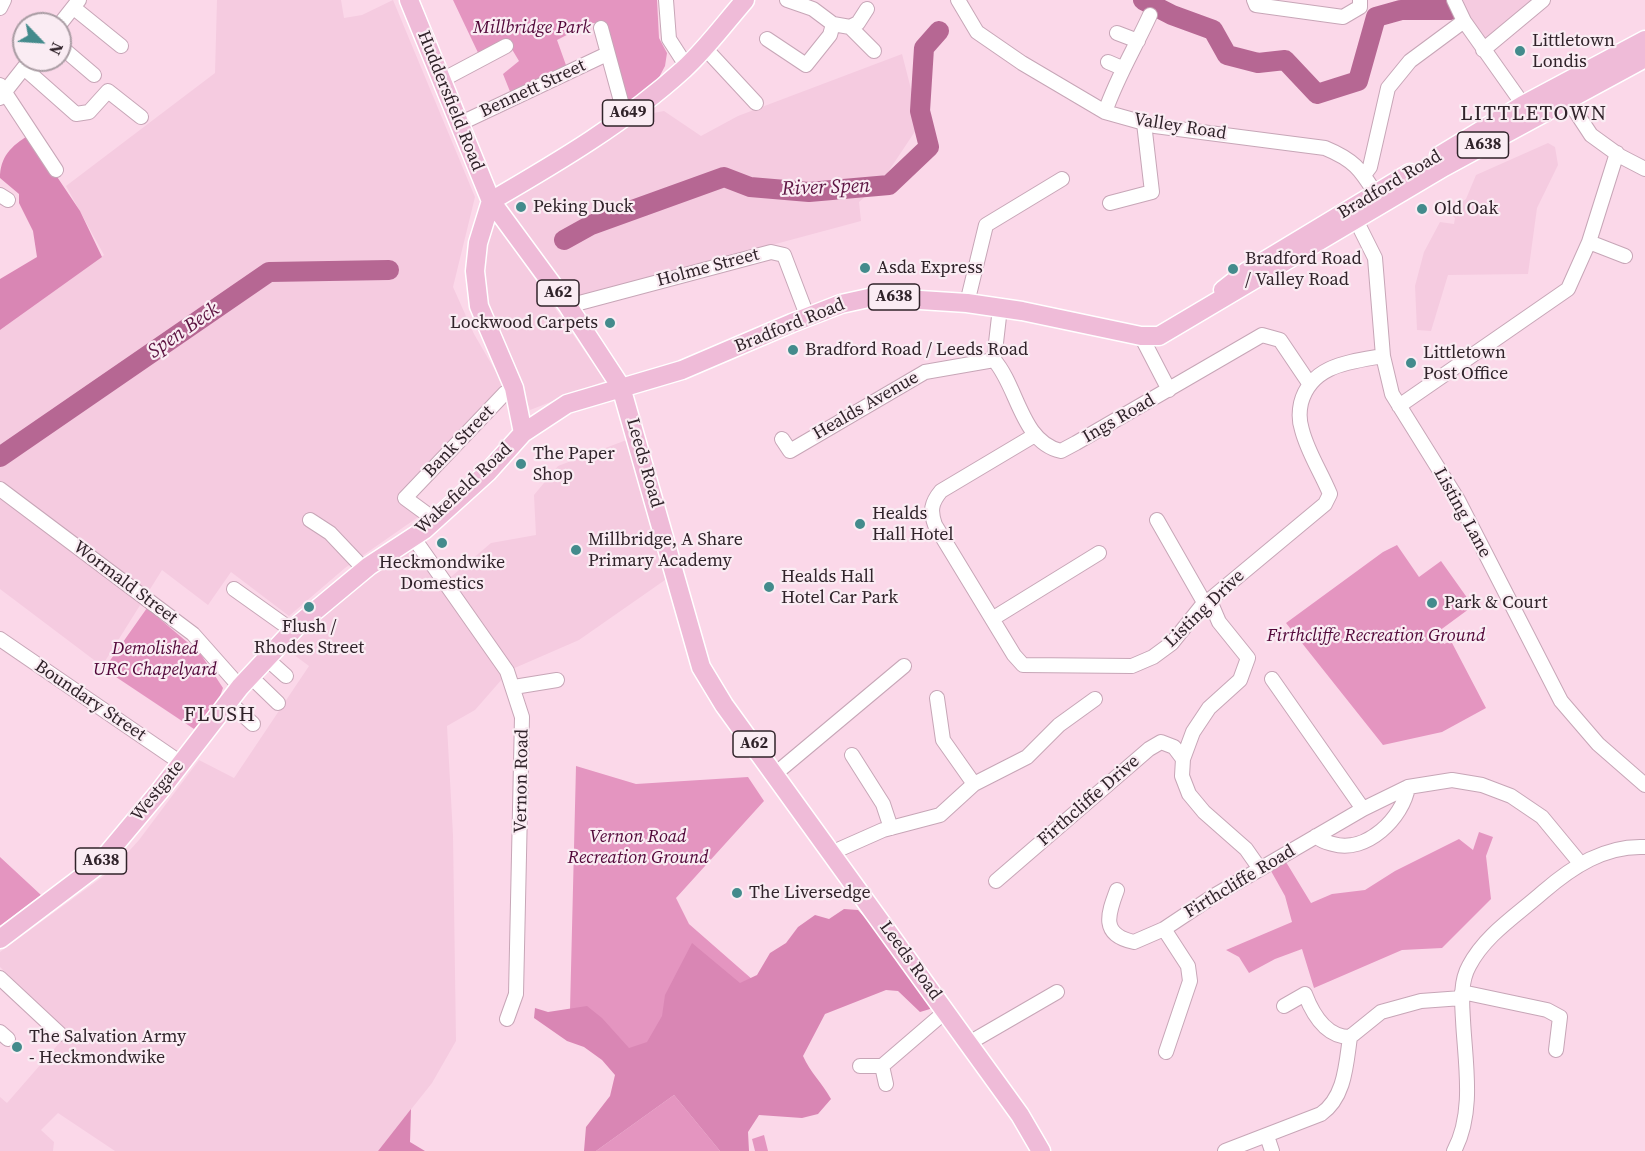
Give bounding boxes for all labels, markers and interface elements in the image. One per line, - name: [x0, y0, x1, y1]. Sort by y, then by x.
- north arrow: [12, 12, 72, 72]
- park label: Millbridge Park: [473, 17, 591, 39]
- street label: Huddersfield Road: [412, 28, 488, 174]
- place label: Littletown Londis: [1532, 30, 1615, 72]
- text: N: [44, 39, 69, 59]
- marker: Littletown Londis: [1513, 44, 1527, 58]
- street label: Bennett Street: [477, 55, 589, 123]
- road number: A649: [602, 100, 654, 126]
- district label: LITTLETOWN: [1460, 102, 1608, 128]
- street label: Valley Road: [1132, 109, 1228, 145]
- road number: A638: [1458, 132, 1508, 158]
- street label: Bradford Road: [1334, 146, 1446, 224]
- water label: River Spen: [781, 174, 871, 202]
- place label: Peking Duck: [533, 196, 633, 218]
- place label: Old Oak: [1434, 198, 1498, 220]
- marker: Peking Duck: [514, 200, 528, 214]
- marker: Old Oak: [1415, 202, 1429, 216]
- street label: Holme Street: [654, 244, 762, 292]
- place label: Bradford Road / Valley Road: [1245, 248, 1362, 290]
- place label: Asda Express: [877, 257, 983, 279]
- marker: Asda Express: [858, 261, 872, 275]
- marker: Bradford Road / Valley Road: [1226, 262, 1240, 276]
- road number: A62: [537, 280, 579, 306]
- road number: A638: [868, 284, 920, 310]
- street label: Bradford Road: [732, 294, 848, 358]
- water label: Spen Beck: [144, 298, 224, 364]
- place label: Lockwood Carpets: [450, 312, 598, 334]
- marker: Lockwood Carpets: [603, 316, 617, 330]
- place label: Bradford Road / Leeds Road: [805, 339, 1028, 361]
- place label: Littletown Post Office: [1423, 342, 1508, 385]
- marker: Bradford Road / Leeds Road: [786, 343, 800, 357]
- marker: Littletown Post Office: [1404, 356, 1418, 370]
- street label: Healds Avenue: [809, 367, 923, 445]
- street label: Ings Road: [1079, 390, 1159, 448]
- street label: Bank Street: [419, 401, 499, 483]
- street label: Leeds Road: [621, 416, 667, 510]
- street label: Wakefield Road: [411, 439, 517, 539]
- place label: The Paper Shop: [533, 443, 615, 486]
- marker: The Paper Shop: [514, 457, 528, 471]
- street label: Listing Lane: [1428, 464, 1496, 562]
- place label: Healds Hall Hotel: [872, 503, 954, 546]
- marker: Healds Hall Hotel: [853, 517, 867, 531]
- place label: Millbridge, A Share Primary Academy: [588, 529, 743, 572]
- marker: Heckmondwike Domestics: [435, 536, 449, 550]
- street label: Wormald Street: [69, 537, 181, 629]
- marker: Millbridge, A Share Primary Academy: [569, 543, 583, 557]
- place label: Heckmondwike Domestics: [379, 552, 505, 594]
- street label: Listing Drive: [1160, 565, 1250, 653]
- place label: Healds Hall Hotel Car Park: [781, 566, 898, 608]
- marker: Healds Hall Hotel Car Park: [762, 580, 776, 594]
- place label: Park & Court: [1444, 592, 1548, 614]
- marker: Park & Court: [1425, 596, 1439, 610]
- marker: Flush / Rhodes Street: [302, 600, 316, 614]
- place label: Flush / Rhodes Street: [254, 616, 364, 658]
- park label: Firthcliffe Recreation Ground: [1267, 625, 1485, 647]
- park label: Demolished URC Chapelyard: [93, 638, 217, 680]
- street label: Boundary Street: [30, 656, 150, 746]
- district label: FLUSH: [184, 703, 256, 729]
- street label: Vernon Road: [510, 729, 534, 833]
- road number: A62: [733, 731, 775, 757]
- street label: Firthcliffe Drive: [1034, 751, 1144, 851]
- street label: Westgate: [127, 756, 189, 826]
- park label: Vernon Road Recreation Ground: [567, 826, 709, 868]
- street label: Firthcliffe Road: [1181, 840, 1299, 924]
- road number: A638: [76, 848, 126, 874]
- place label: The Liversedge: [749, 882, 871, 904]
- marker: The Liversedge: [730, 886, 744, 900]
- street label: Leeds Road: [874, 917, 946, 1005]
- place label: The Salvation Army - Heckmondwike: [29, 1026, 186, 1068]
- marker: The Salvation Army - Heckmondwike: [10, 1040, 24, 1054]

